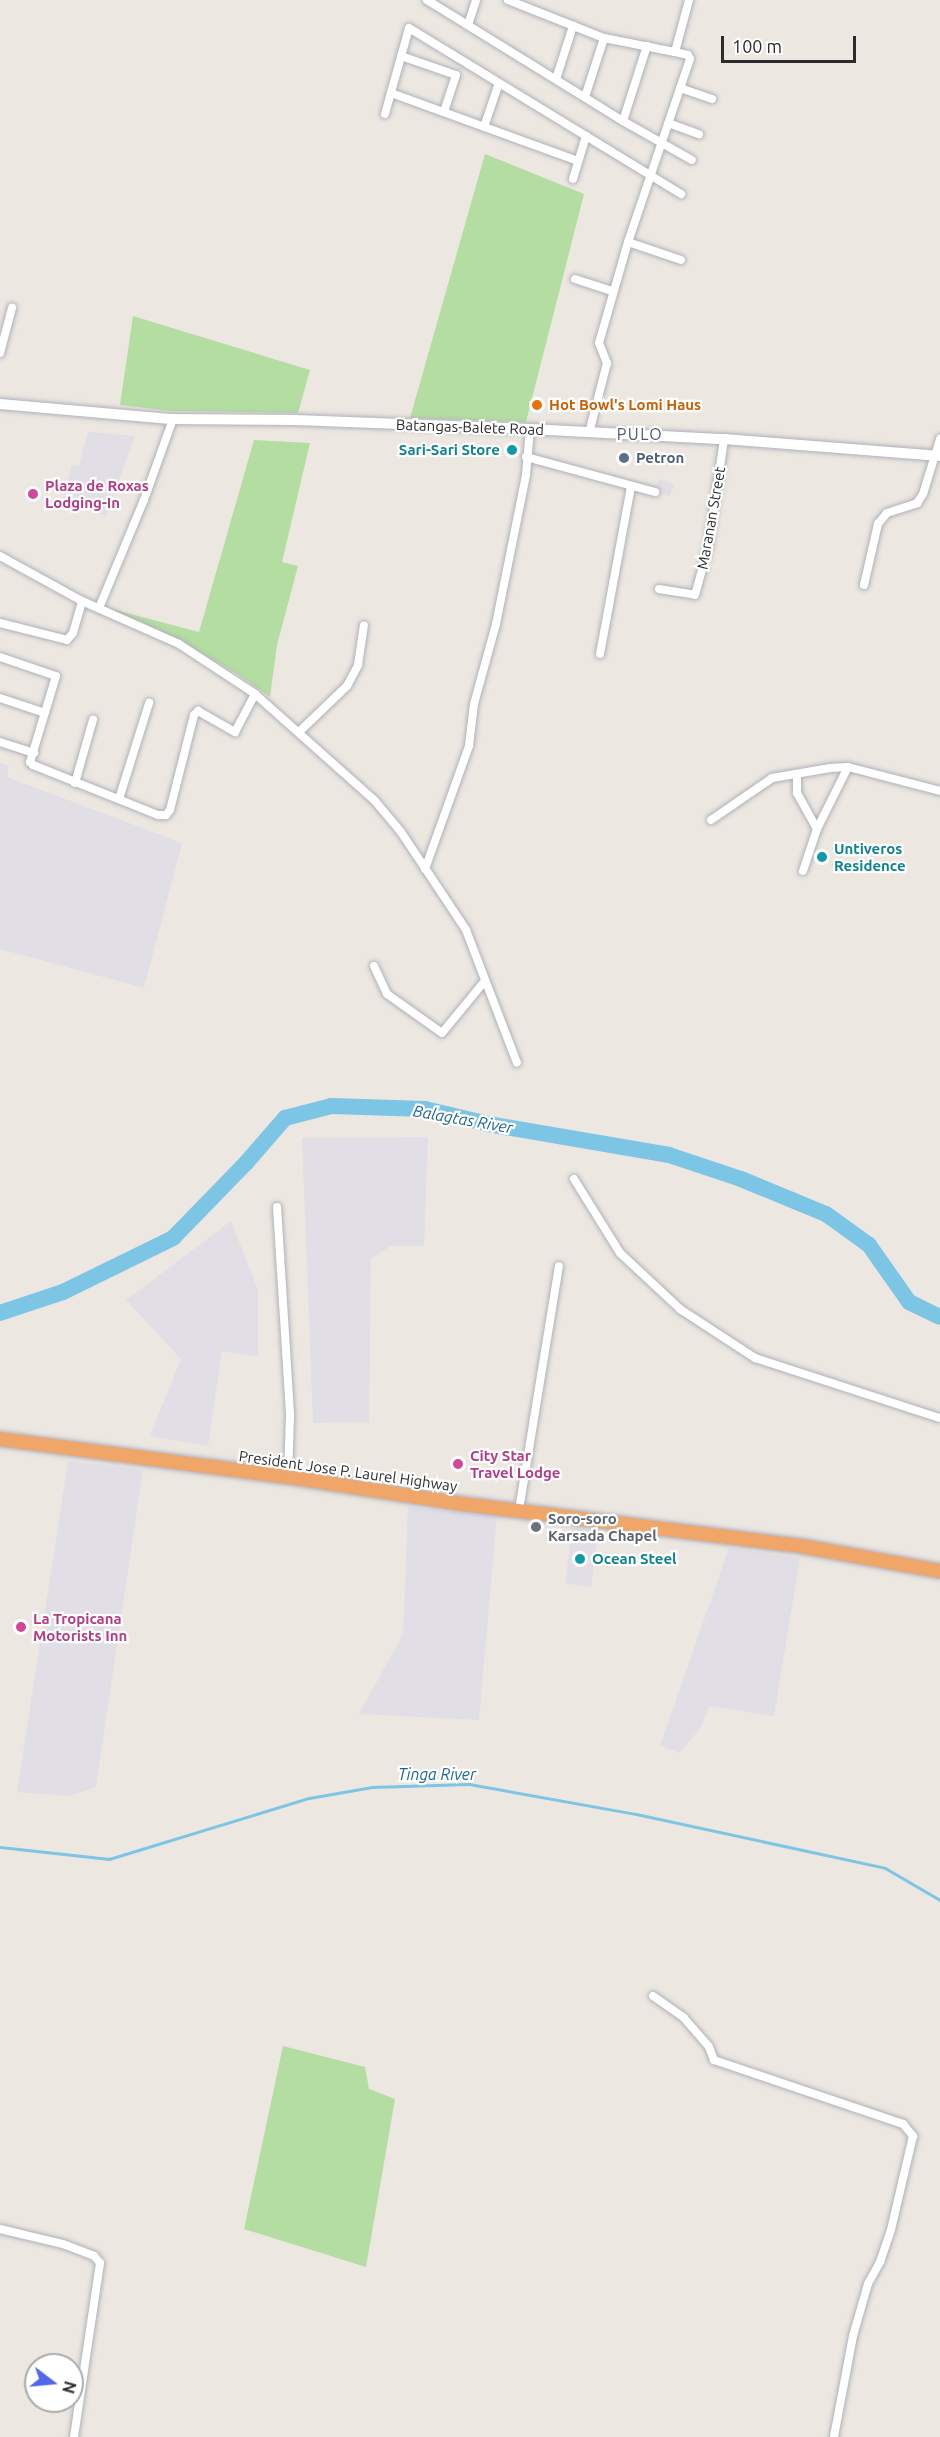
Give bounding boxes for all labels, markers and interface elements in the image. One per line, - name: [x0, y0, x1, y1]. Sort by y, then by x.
- scale bar: [724, 24, 859, 62]
- text: 100 m: [732, 36, 782, 56]
- place label: Hot Bowl's Lomi Haus: [549, 396, 701, 414]
- marker: Hot Bowl's Lomi Haus: [530, 398, 544, 412]
- street label: Batangas-Balete Road: [396, 415, 544, 439]
- district label: PULO: [617, 424, 663, 444]
- place label: Sari-Sari Store: [399, 441, 500, 459]
- marker: Sari-Sari Store: [505, 443, 519, 457]
- place label: Petron: [636, 449, 684, 467]
- marker: Petron: [617, 451, 631, 465]
- street label: Maranan Street: [693, 465, 729, 571]
- place label: Plaza de Roxas Lodging-In: [45, 476, 149, 511]
- marker: Plaza de Roxas Lodging-In: [26, 487, 40, 501]
- place label: Untiveros Residence: [834, 839, 906, 874]
- marker: Untiveros Residence: [815, 850, 829, 864]
- water label: Balagtas River: [412, 1101, 514, 1137]
- place label: City Star Travel Lodge: [470, 1446, 560, 1481]
- street label: President Jose P. Laurel Highway: [238, 1447, 458, 1495]
- marker: City Star Travel Lodge: [451, 1457, 465, 1471]
- place label: Soro-soro Karsada Chapel: [548, 1509, 657, 1544]
- marker: Soro-soro Karsada Chapel: [529, 1520, 543, 1534]
- place label: Ocean Steel: [592, 1550, 677, 1568]
- marker: Ocean Steel: [573, 1552, 587, 1566]
- place label: La Tropicana Motorists Inn: [33, 1609, 127, 1644]
- marker: La Tropicana Motorists Inn: [14, 1620, 28, 1634]
- water label: Tinga River: [398, 1764, 476, 1784]
- north arrow: [24, 2353, 84, 2413]
- text: N: [59, 2379, 80, 2396]

